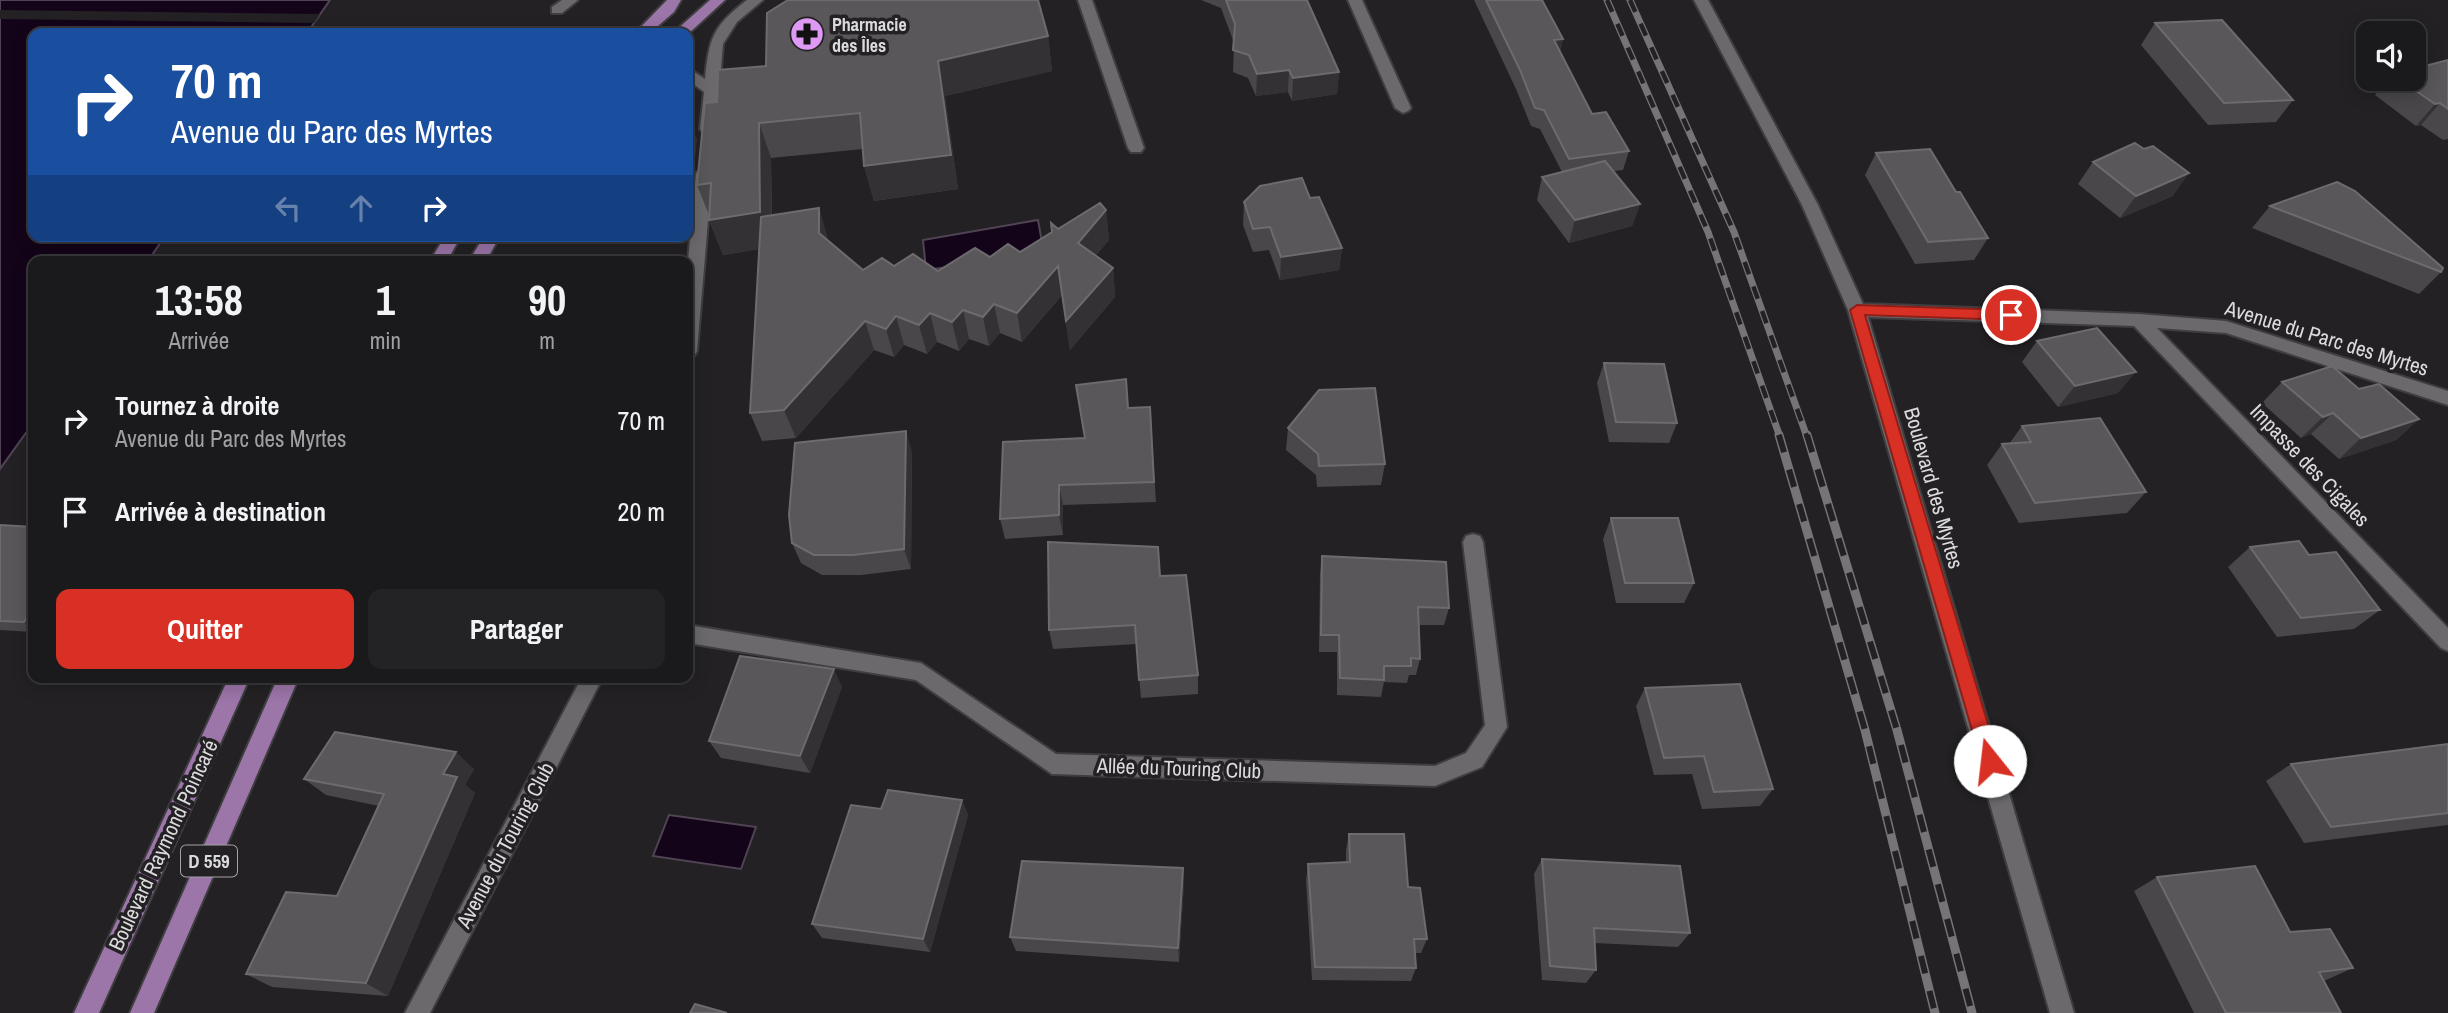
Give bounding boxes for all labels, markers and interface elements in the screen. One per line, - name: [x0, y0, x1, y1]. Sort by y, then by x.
- place label: Pharmacie des Îles: [832, 12, 907, 58]
- pharmacy icon: Pharmacie des Îles: [788, 15, 826, 53]
- map controls: [2356, 21, 2426, 91]
- button: sound: [2356, 21, 2426, 91]
- text: 70 m: [171, 47, 263, 113]
- icon: right: [56, 56, 147, 147]
- text: Avenue du Parc des Myrtes: [171, 110, 493, 153]
- icon: left: [269, 189, 307, 227]
- icon: ahead: [342, 189, 380, 227]
- icon: right: [415, 189, 453, 227]
- text: 13:58: [155, 272, 243, 328]
- text: 1: [376, 272, 395, 328]
- text: 90: [528, 272, 566, 328]
- pin: [1981, 285, 2041, 345]
- street label: Avenue du Parc des Myrtes: [2221, 293, 2432, 383]
- icon: arrive: [1992, 296, 2030, 334]
- text: Arrivée: [168, 325, 229, 356]
- text: min: [370, 325, 401, 356]
- text: m: [539, 325, 555, 356]
- text: Tournez à droite: [115, 388, 279, 423]
- street label: Impasse des Cigales: [2244, 397, 2376, 533]
- icon: right: [56, 402, 94, 440]
- text: 70 m: [618, 403, 665, 438]
- street label: Boulevard des Myrtes: [1897, 404, 1971, 572]
- text: Avenue du Parc des Myrtes: [115, 423, 346, 454]
- icon: arrive: [56, 493, 94, 531]
- text: Arrivée à destination: [115, 494, 326, 529]
- text: 20 m: [618, 494, 665, 529]
- button: Quitter: [56, 589, 354, 669]
- button: Partager: [368, 589, 665, 669]
- position arrow: [1953, 724, 2027, 798]
- street label: Boulevard Raymond Poincaré: [101, 735, 225, 955]
- street label: Allée du Touring Club: [1095, 751, 1262, 785]
- street label: Avenue du Touring Club: [448, 757, 561, 934]
- road number: D 559: [181, 846, 237, 876]

